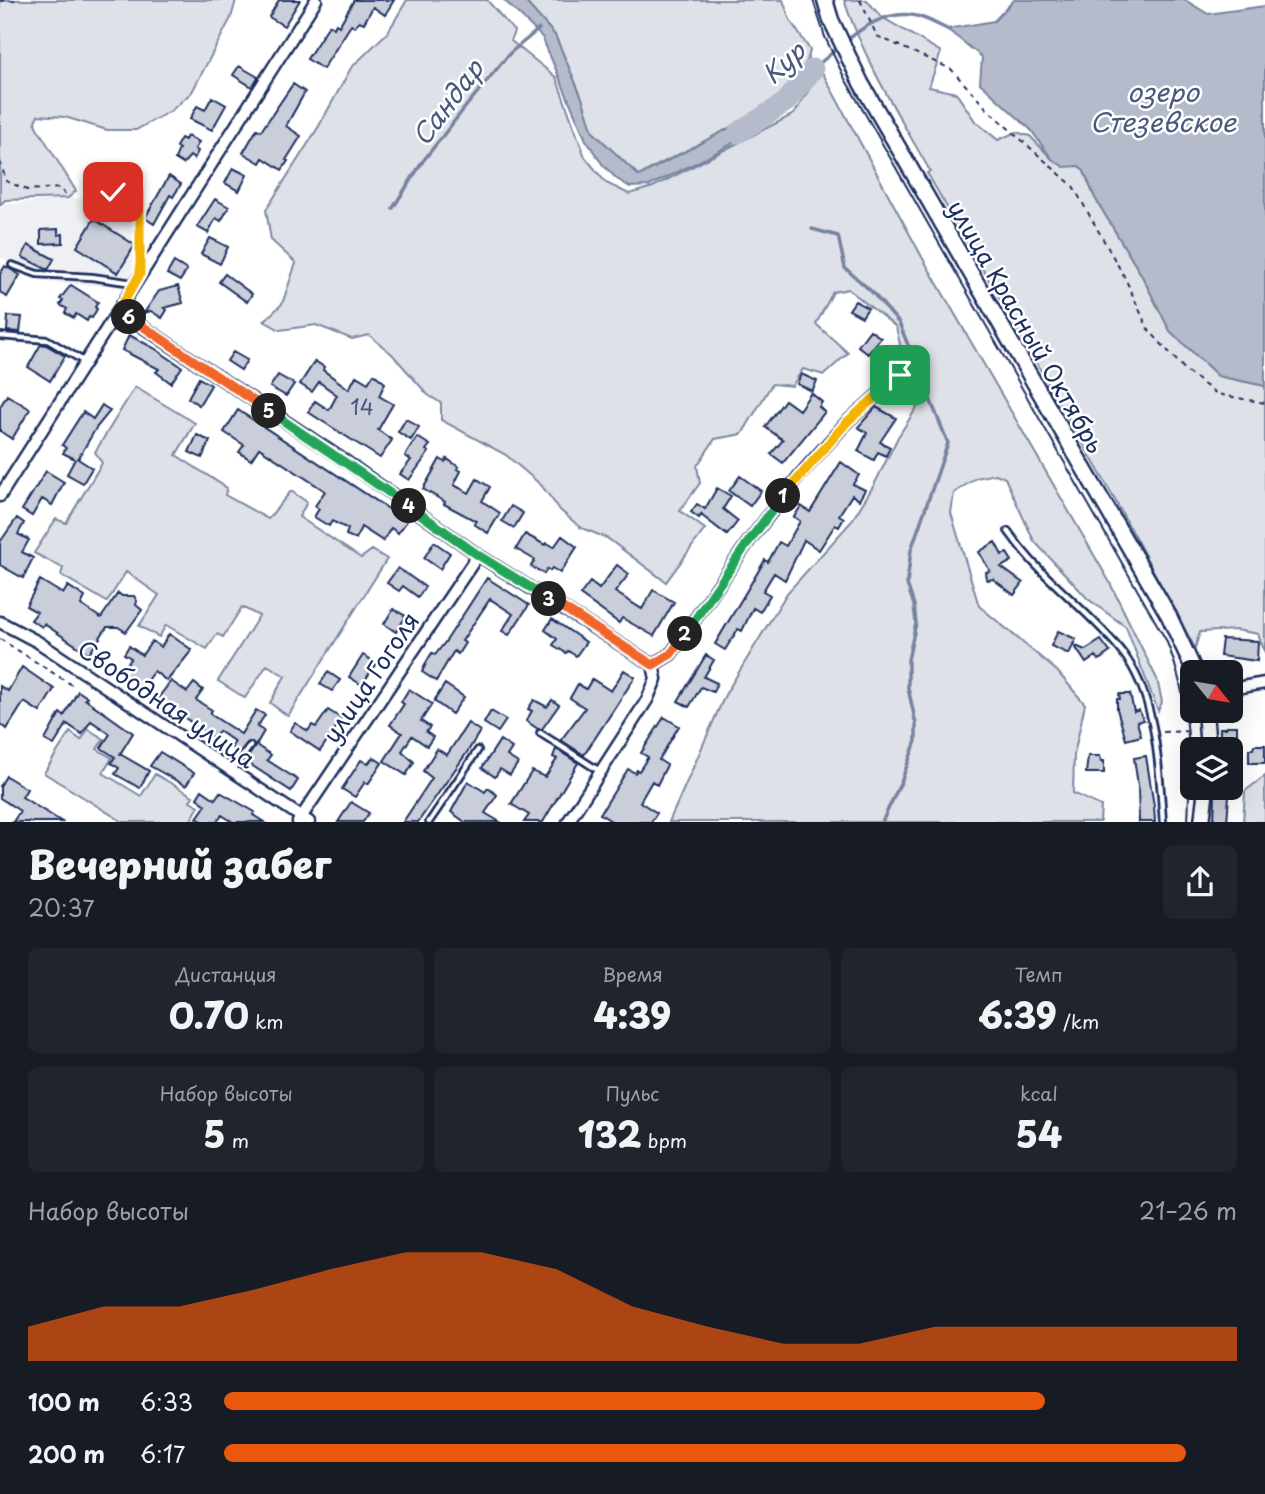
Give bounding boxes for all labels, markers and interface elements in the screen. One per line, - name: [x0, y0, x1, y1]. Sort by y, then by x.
- water label: Кур: [752, 31, 815, 92]
- water label: Сандар: [402, 49, 493, 153]
- water label: озеро Стезевское: [1090, 72, 1238, 141]
- pin: [83, 162, 143, 222]
- icon: check: [94, 173, 132, 211]
- street label: улица Красный Октябрь: [940, 193, 1114, 459]
- pin: 6: [111, 300, 146, 334]
- text: 6: [122, 302, 135, 330]
- pin: [870, 345, 930, 405]
- icon: arrive: [881, 356, 919, 394]
- house number: 14: [350, 390, 374, 422]
- pin: 5: [252, 394, 286, 428]
- text: 5: [262, 396, 275, 424]
- pin: 1: [766, 478, 800, 514]
- text: 1: [778, 481, 787, 509]
- pin: 4: [392, 489, 426, 524]
- text: 4: [402, 491, 415, 519]
- pin: 3: [532, 582, 566, 616]
- text: 3: [542, 584, 555, 612]
- street label: улица Гоголя: [313, 604, 427, 750]
- pin: 2: [668, 616, 702, 652]
- text: 2: [678, 619, 691, 647]
- street label: Свободная улица: [71, 630, 263, 776]
- north arrow: [1180, 660, 1242, 723]
- map controls: [1180, 660, 1243, 800]
- button: layers: [1180, 737, 1243, 800]
- text: Вечерний забег: [28, 835, 331, 892]
- button: share: [1163, 845, 1237, 919]
- text: 20:37: [28, 890, 94, 925]
- text: Дистанция: [176, 960, 277, 988]
- text: Время: [602, 960, 663, 988]
- text: Темп: [1015, 960, 1063, 988]
- text: 0.70: [169, 988, 249, 1041]
- text: 4:39: [594, 988, 671, 1041]
- text: 6:39: [978, 988, 1057, 1041]
- text: km: [249, 1007, 284, 1035]
- text: /km: [1057, 1007, 1099, 1035]
- text: Набор высоты: [160, 1079, 293, 1107]
- text: Пульс: [606, 1079, 659, 1107]
- text: kcal: [1020, 1079, 1058, 1107]
- text: 5: [203, 1107, 226, 1160]
- text: 132: [578, 1107, 642, 1160]
- text: 54: [1016, 1107, 1062, 1160]
- text: m: [226, 1126, 249, 1154]
- text: bpm: [642, 1126, 687, 1154]
- text: Набор высоты: [28, 1193, 189, 1228]
- text: 21–26 m: [1139, 1193, 1237, 1228]
- text: 100 m: [28, 1384, 100, 1419]
- text: 6:33: [140, 1384, 193, 1419]
- text: 200 m: [28, 1436, 105, 1471]
- text: 6:17: [140, 1436, 185, 1471]

